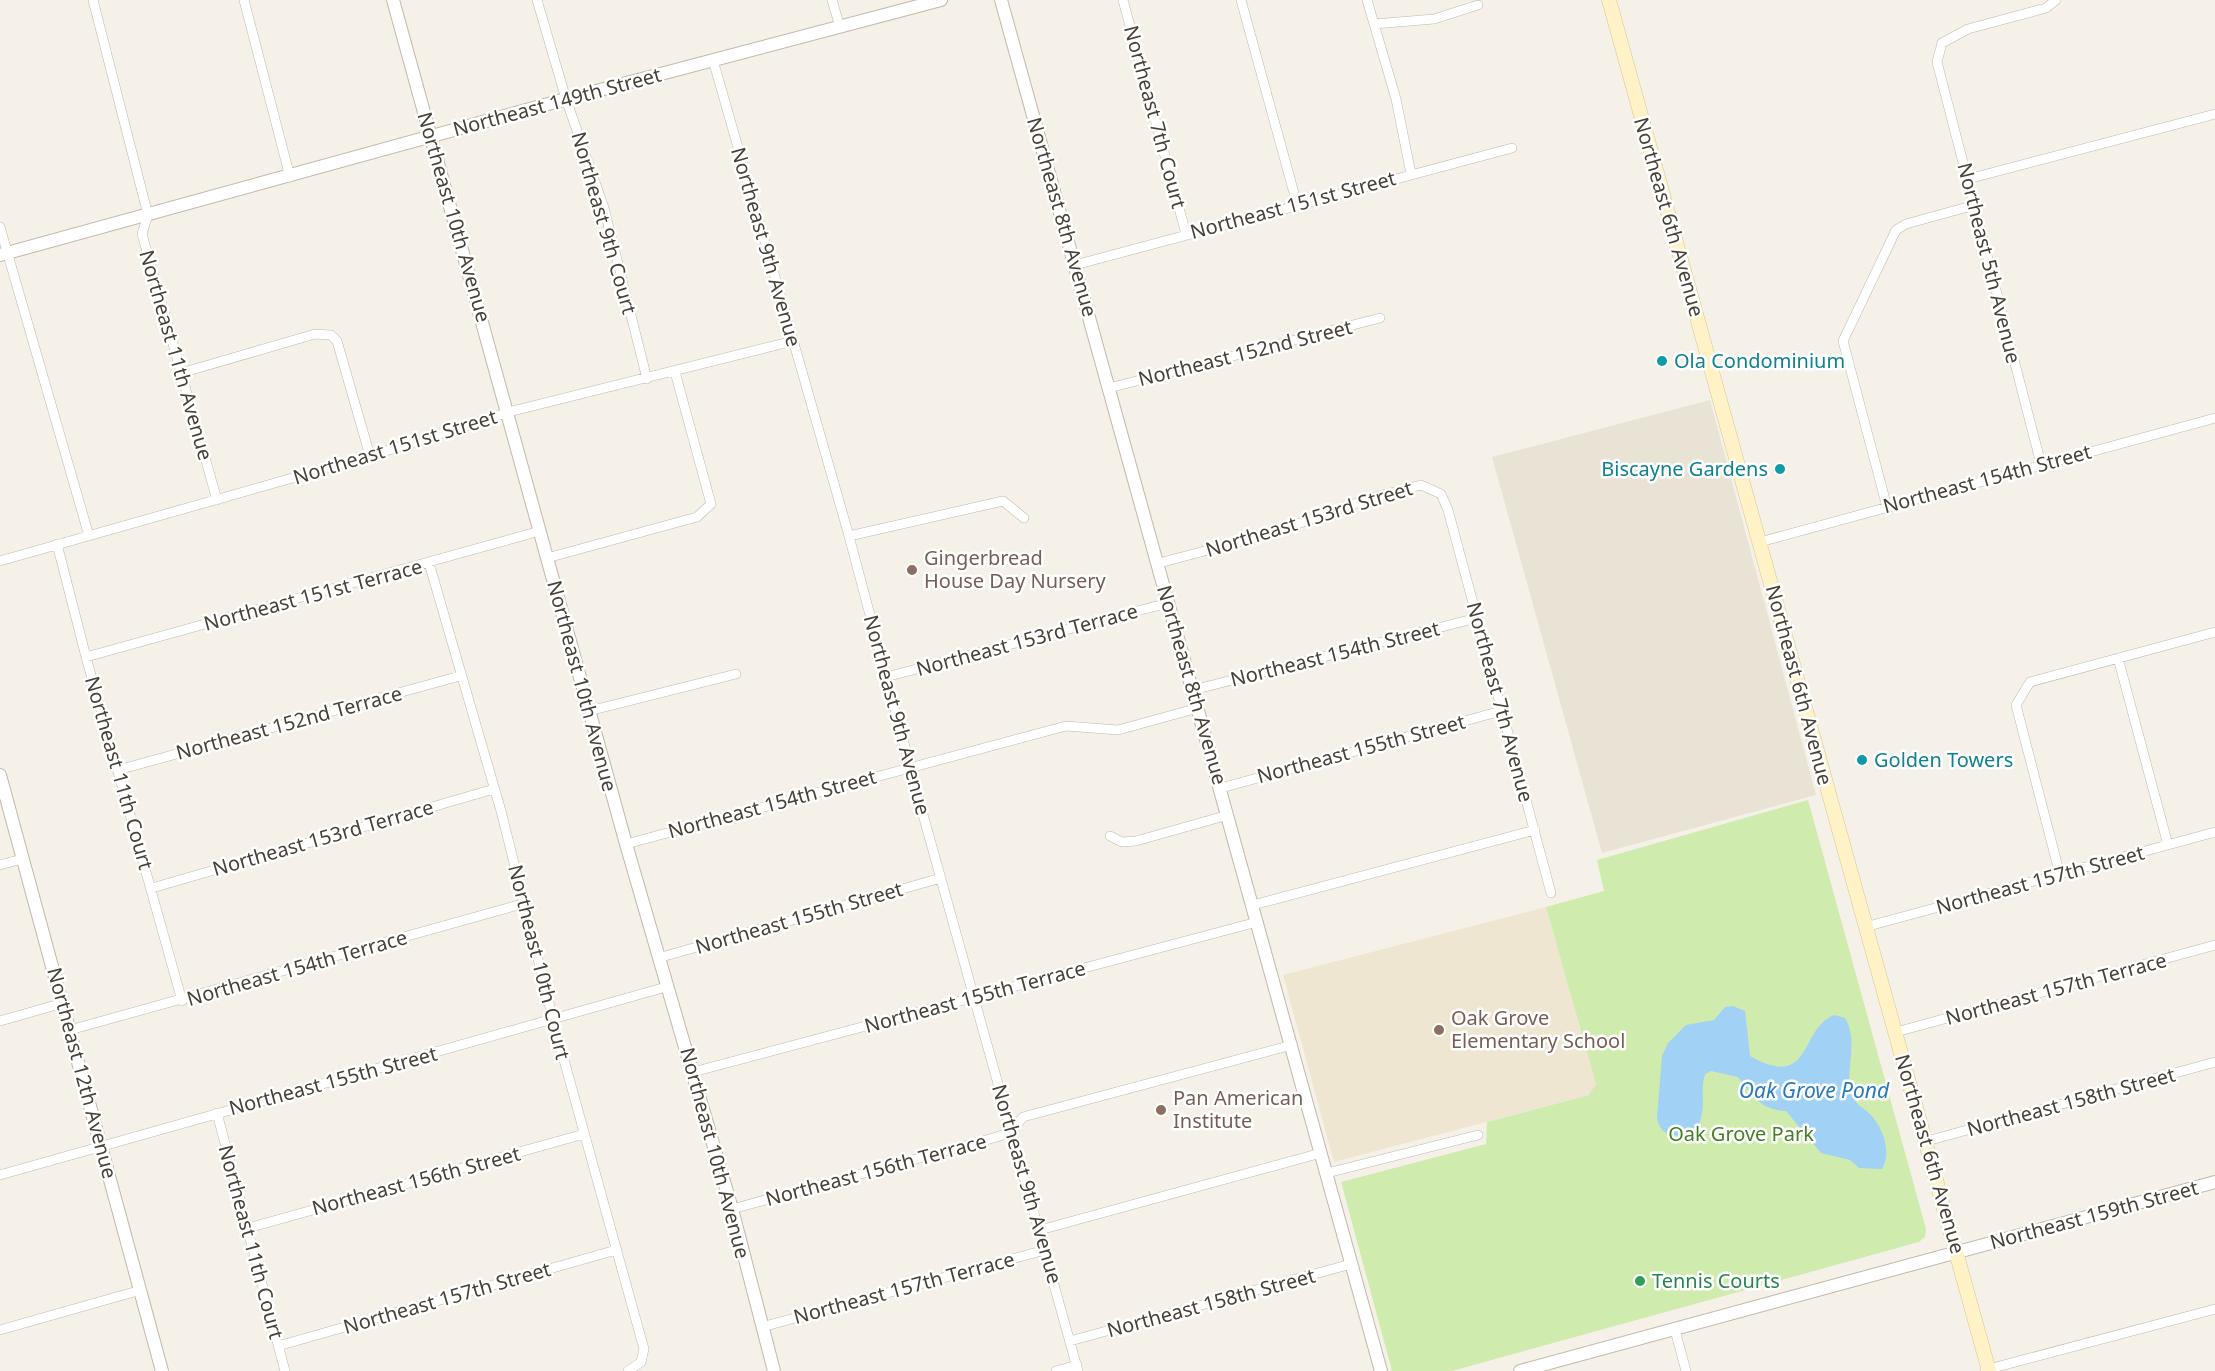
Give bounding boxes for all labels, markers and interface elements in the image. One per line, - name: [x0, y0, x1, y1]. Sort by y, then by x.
- street label: Northeast 7th Court: [1118, 22, 1193, 211]
- street label: Northeast 149th Street: [450, 61, 664, 142]
- street label: Northeast 10th Avenue: [412, 109, 497, 325]
- street label: Northeast 8th Avenue: [1021, 114, 1104, 320]
- street label: Northeast 6th Avenue: [1628, 114, 1711, 320]
- street label: Northeast 9th Court: [566, 129, 643, 317]
- street label: Northeast 9th Avenue: [725, 144, 808, 350]
- street label: Northeast 5th Avenue: [1951, 160, 2028, 366]
- street label: Northeast 151st Street: [1187, 164, 1399, 245]
- street label: Northeast 11th Avenue: [134, 247, 219, 463]
- street label: Northeast 152nd Street: [1135, 313, 1355, 392]
- place label: Ola Condominium: [1674, 347, 1845, 374]
- marker: Ola Condominium: [1655, 354, 1669, 368]
- street label: Northeast 151st Street: [290, 403, 500, 490]
- street label: Northeast 154th Street: [1880, 438, 2094, 519]
- place label: Biscayne Gardens: [1601, 455, 1768, 482]
- marker: Biscayne Gardens: [1773, 462, 1787, 476]
- street label: Northeast 153rd Street: [1202, 474, 1416, 563]
- place label: Gingerbread House Day Nursery: [924, 544, 1106, 594]
- street label: Northeast 151st Terrace: [201, 552, 425, 637]
- marker: Gingerbread House Day Nursery: [905, 563, 919, 577]
- street label: Northeast 10th Avenue: [541, 577, 624, 794]
- street label: Northeast 8th Avenue: [1151, 582, 1234, 788]
- street label: Northeast 6th Avenue: [1760, 582, 1839, 788]
- street label: Northeast 153rd Terrace: [913, 597, 1141, 682]
- street label: Northeast 7th Avenue: [1461, 599, 1540, 805]
- street label: Northeast 9th Avenue: [858, 612, 937, 818]
- street label: Northeast 154th Street: [1228, 614, 1442, 693]
- street label: Northeast 11th Court: [79, 673, 160, 873]
- street label: Northeast 152nd Terrace: [173, 679, 405, 766]
- street label: Northeast 155th Street: [1254, 708, 1468, 789]
- place label: Golden Towers: [1874, 746, 2013, 773]
- marker: Golden Towers: [1855, 753, 1869, 767]
- street label: Northeast 154th Street: [665, 763, 879, 844]
- street label: Northeast 153rd Terrace: [209, 793, 436, 882]
- street label: Northeast 157th Street: [1933, 839, 2147, 920]
- street label: Northeast 10th Court: [502, 862, 577, 1062]
- street label: Northeast 155th Street: [692, 875, 906, 960]
- street label: Northeast 154th Terrace: [184, 923, 410, 1012]
- street label: Northeast 157th Terrace: [1942, 946, 2169, 1031]
- street label: Northeast 155th Terrace: [861, 954, 1088, 1039]
- street label: Northeast 12th Avenue: [41, 964, 124, 1181]
- place label: Oak Grove Elementary School: [1451, 1004, 1625, 1054]
- marker: Oak Grove Elementary School: [1432, 1023, 1446, 1037]
- street label: Northeast 155th Street: [226, 1040, 440, 1121]
- street label: Northeast 10th Avenue: [674, 1044, 757, 1261]
- street label: Northeast 6th Avenue: [1889, 1051, 1972, 1257]
- street label: Northeast 158th Street: [1964, 1061, 2178, 1142]
- water label: Oak Grove Pond: [1739, 1076, 1890, 1104]
- street label: Northeast 9th Avenue: [986, 1081, 1069, 1287]
- place label: Pan American Institute: [1173, 1084, 1303, 1134]
- marker: Pan American Institute: [1154, 1103, 1168, 1117]
- park label: Oak Grove Park: [1668, 1120, 1814, 1147]
- street label: Northeast 156th Terrace: [762, 1127, 989, 1212]
- street label: Northeast 156th Street: [309, 1140, 523, 1221]
- street label: Northeast 11th Court: [213, 1142, 290, 1342]
- street label: Northeast 159th Street: [1987, 1174, 2201, 1255]
- street label: Northeast 157th Terrace: [790, 1245, 1017, 1330]
- street label: Northeast 157th Street: [340, 1255, 554, 1340]
- street label: Northeast 158th Street: [1104, 1262, 1318, 1343]
- place label: Tennis Courts: [1652, 1267, 1780, 1294]
- marker: Tennis Courts: [1633, 1274, 1647, 1288]

